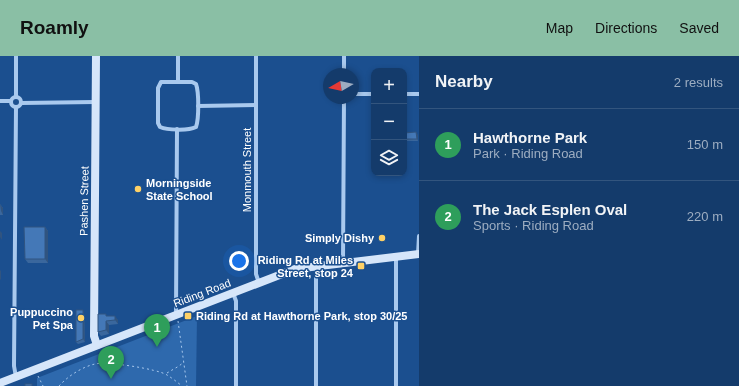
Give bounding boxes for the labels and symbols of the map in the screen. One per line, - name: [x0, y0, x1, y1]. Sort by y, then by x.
- north arrow: [323, 68, 359, 104]
- street label: Monmouth Street: [241, 128, 253, 212]
- street label: Pashen Street: [77, 166, 91, 236]
- place label: Morningside State School: [146, 177, 213, 202]
- marker: Morningside State School: [133, 184, 143, 194]
- place label: Simply Dishy: [305, 232, 375, 244]
- marker: Simply Dishy: [377, 233, 387, 243]
- your location: [229, 251, 249, 271]
- place label: Riding Rd at Miles Street, stop 24: [258, 254, 354, 279]
- marker: Riding Rd at Miles Street, stop 24: [356, 261, 366, 271]
- street label: Riding Road: [172, 277, 232, 309]
- place label: Puppuccino Pet Spa: [10, 306, 74, 331]
- place label: Riding Rd at Hawthorne Park, stop 30/25: [196, 310, 408, 322]
- marker: Riding Rd at Hawthorne Park, stop 30/25: [183, 311, 193, 321]
- marker: Puppuccino Pet Spa: [76, 313, 86, 323]
- pin: 1: [144, 314, 170, 347]
- pin: 2: [98, 346, 124, 379]

